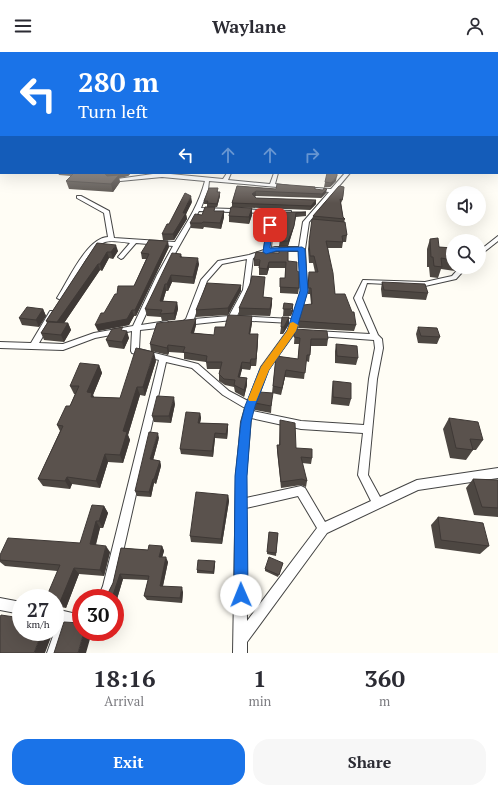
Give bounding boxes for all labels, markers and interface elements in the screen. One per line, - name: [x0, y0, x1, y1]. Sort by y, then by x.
- text: Waylane: [212, 14, 286, 38]
- icon: menu: [12, 15, 34, 37]
- icon: person: [464, 15, 486, 37]
- text: 280 m: [78, 63, 159, 100]
- icon: left: [12, 68, 64, 120]
- text: Turn left: [78, 99, 148, 123]
- icon: left: [175, 144, 197, 166]
- icon: ahead: [217, 144, 239, 166]
- icon: ahead: [259, 144, 281, 166]
- icon: right: [301, 144, 323, 166]
- map controls: [446, 186, 486, 274]
- button: sound: [446, 186, 486, 226]
- pin: [253, 208, 287, 242]
- icon: arrive: [259, 214, 281, 236]
- button: search: [446, 234, 486, 274]
- position arrow: [220, 574, 262, 616]
- speed limit sign: 30: [72, 589, 124, 641]
- text: 27: [27, 596, 49, 623]
- text: km/h: [26, 618, 50, 631]
- text: 18:16: [93, 662, 155, 694]
- text: 1: [253, 662, 267, 694]
- text: 360: [364, 662, 405, 694]
- text: Arrival: [104, 692, 144, 710]
- text: min: [248, 692, 271, 710]
- text: m: [379, 692, 390, 710]
- button: Exit: [12, 739, 245, 785]
- button: Share: [253, 739, 486, 785]

